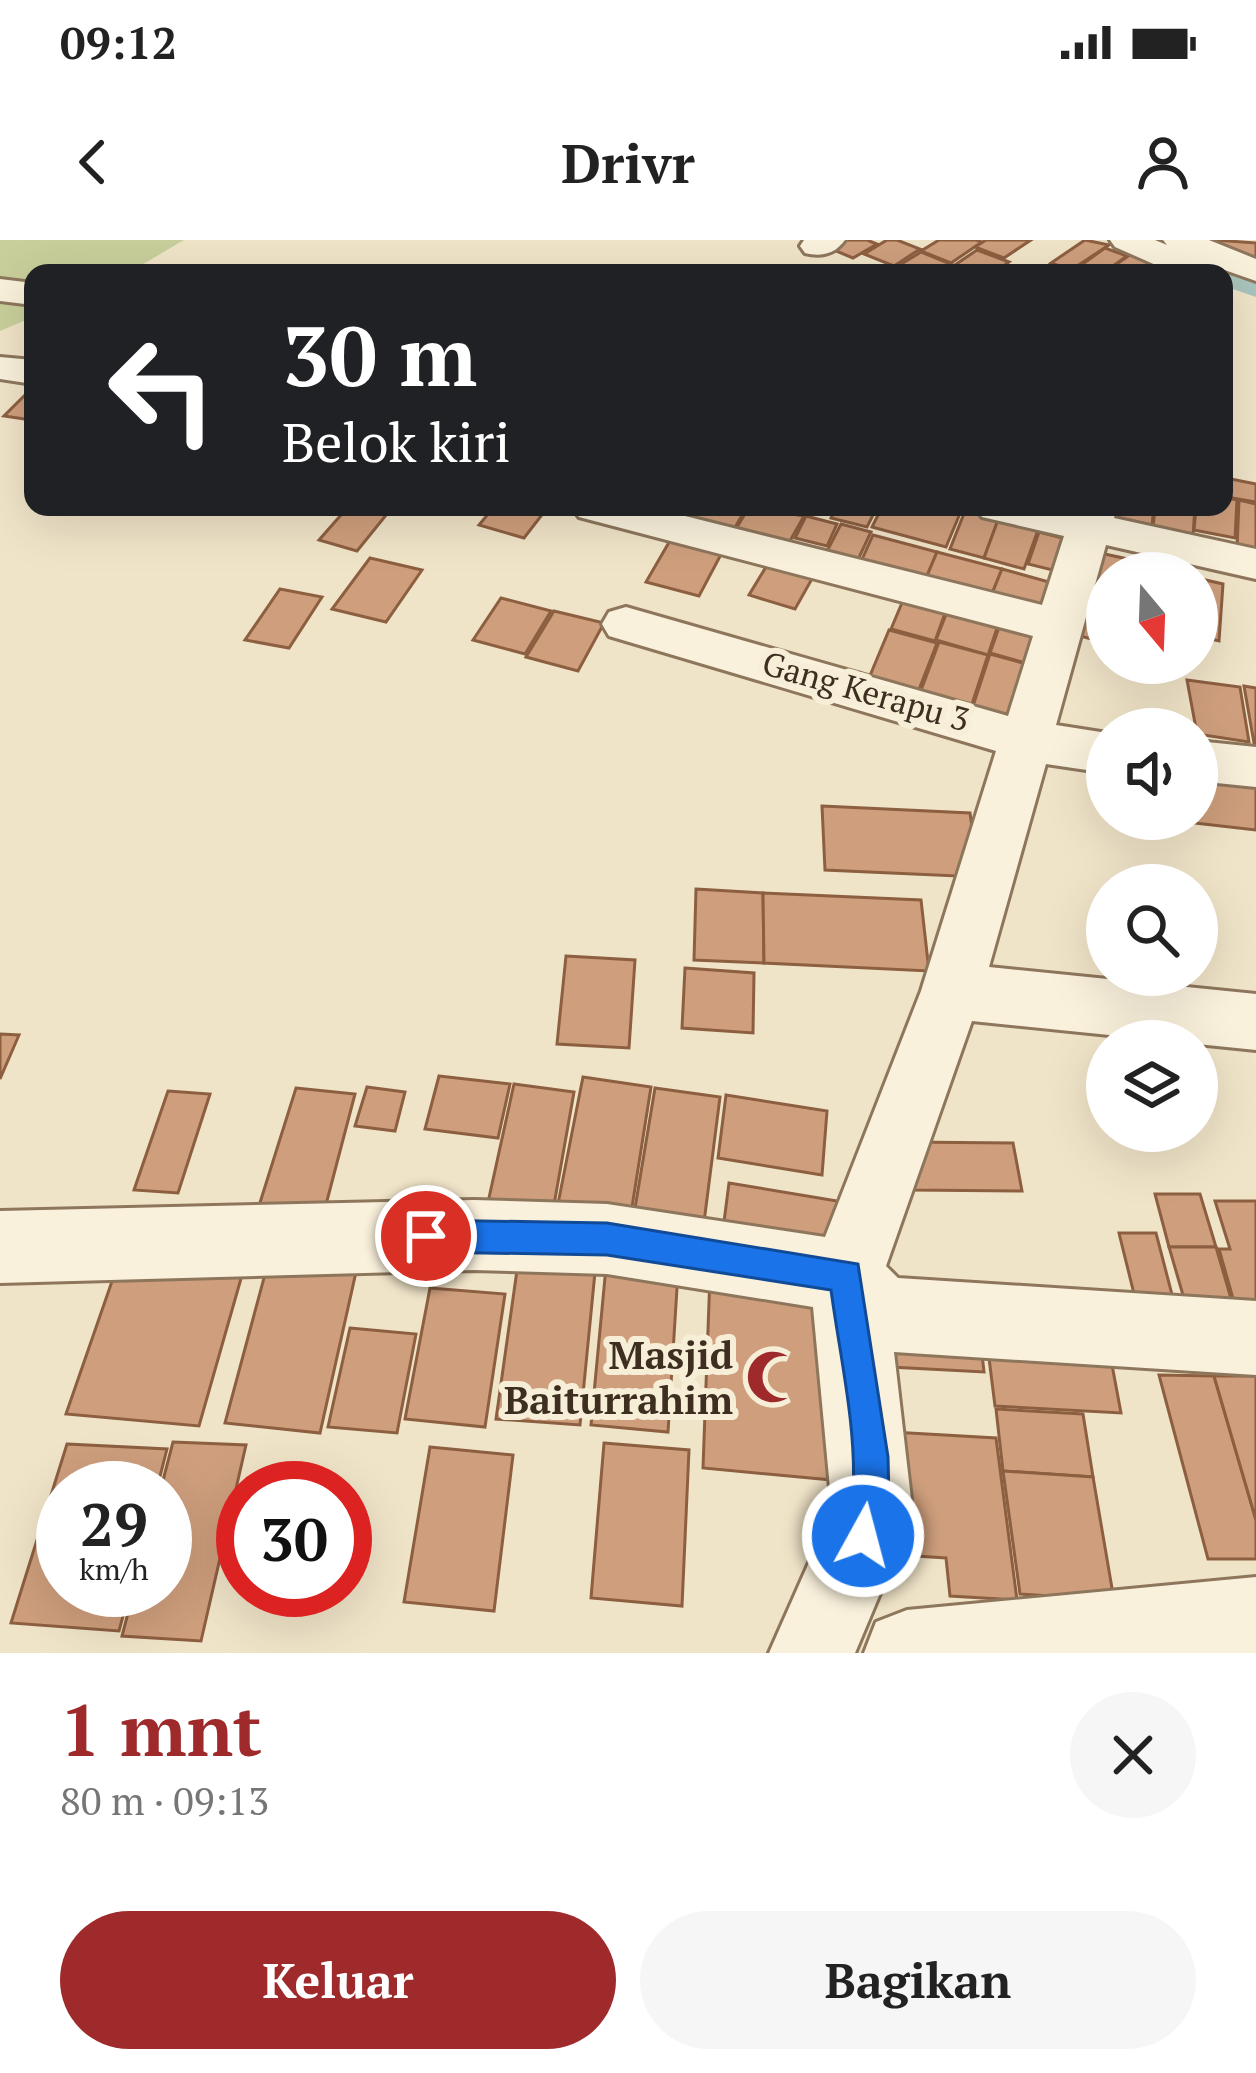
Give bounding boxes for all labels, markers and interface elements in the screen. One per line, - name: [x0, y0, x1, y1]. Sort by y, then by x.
- text: 09:12: [60, 12, 177, 72]
- text: Drivr: [561, 127, 695, 198]
- icon: back: [60, 129, 126, 195]
- icon: person: [1130, 129, 1196, 195]
- text: 30 m: [282, 299, 477, 410]
- icon: left: [84, 312, 240, 468]
- text: Belok kiri: [282, 406, 511, 477]
- north arrow: [1086, 552, 1218, 684]
- map controls: [1086, 552, 1218, 1152]
- street label: Gang Kerapu 3: [758, 640, 975, 741]
- button: sound: [1086, 708, 1218, 840]
- button: search: [1086, 864, 1218, 996]
- button: layers: [1086, 1020, 1218, 1152]
- pin: [375, 1185, 477, 1287]
- icon: arrive: [393, 1203, 459, 1269]
- place label: Masjid Baiturrahim: [504, 1328, 733, 1425]
- mosque icon: Masjid Baiturrahim: [744, 1348, 802, 1406]
- speed limit sign: 30: [216, 1461, 372, 1617]
- position arrow: [800, 1473, 926, 1599]
- text: 29: [80, 1484, 148, 1563]
- text: km/h: [79, 1549, 149, 1589]
- text: 1 mnt: [60, 1681, 262, 1777]
- button: close: [1070, 1692, 1196, 1818]
- text: 80 m · 09:13: [60, 1774, 269, 1826]
- button: Keluar: [60, 1911, 616, 2049]
- button: Bagikan: [640, 1911, 1196, 2049]

